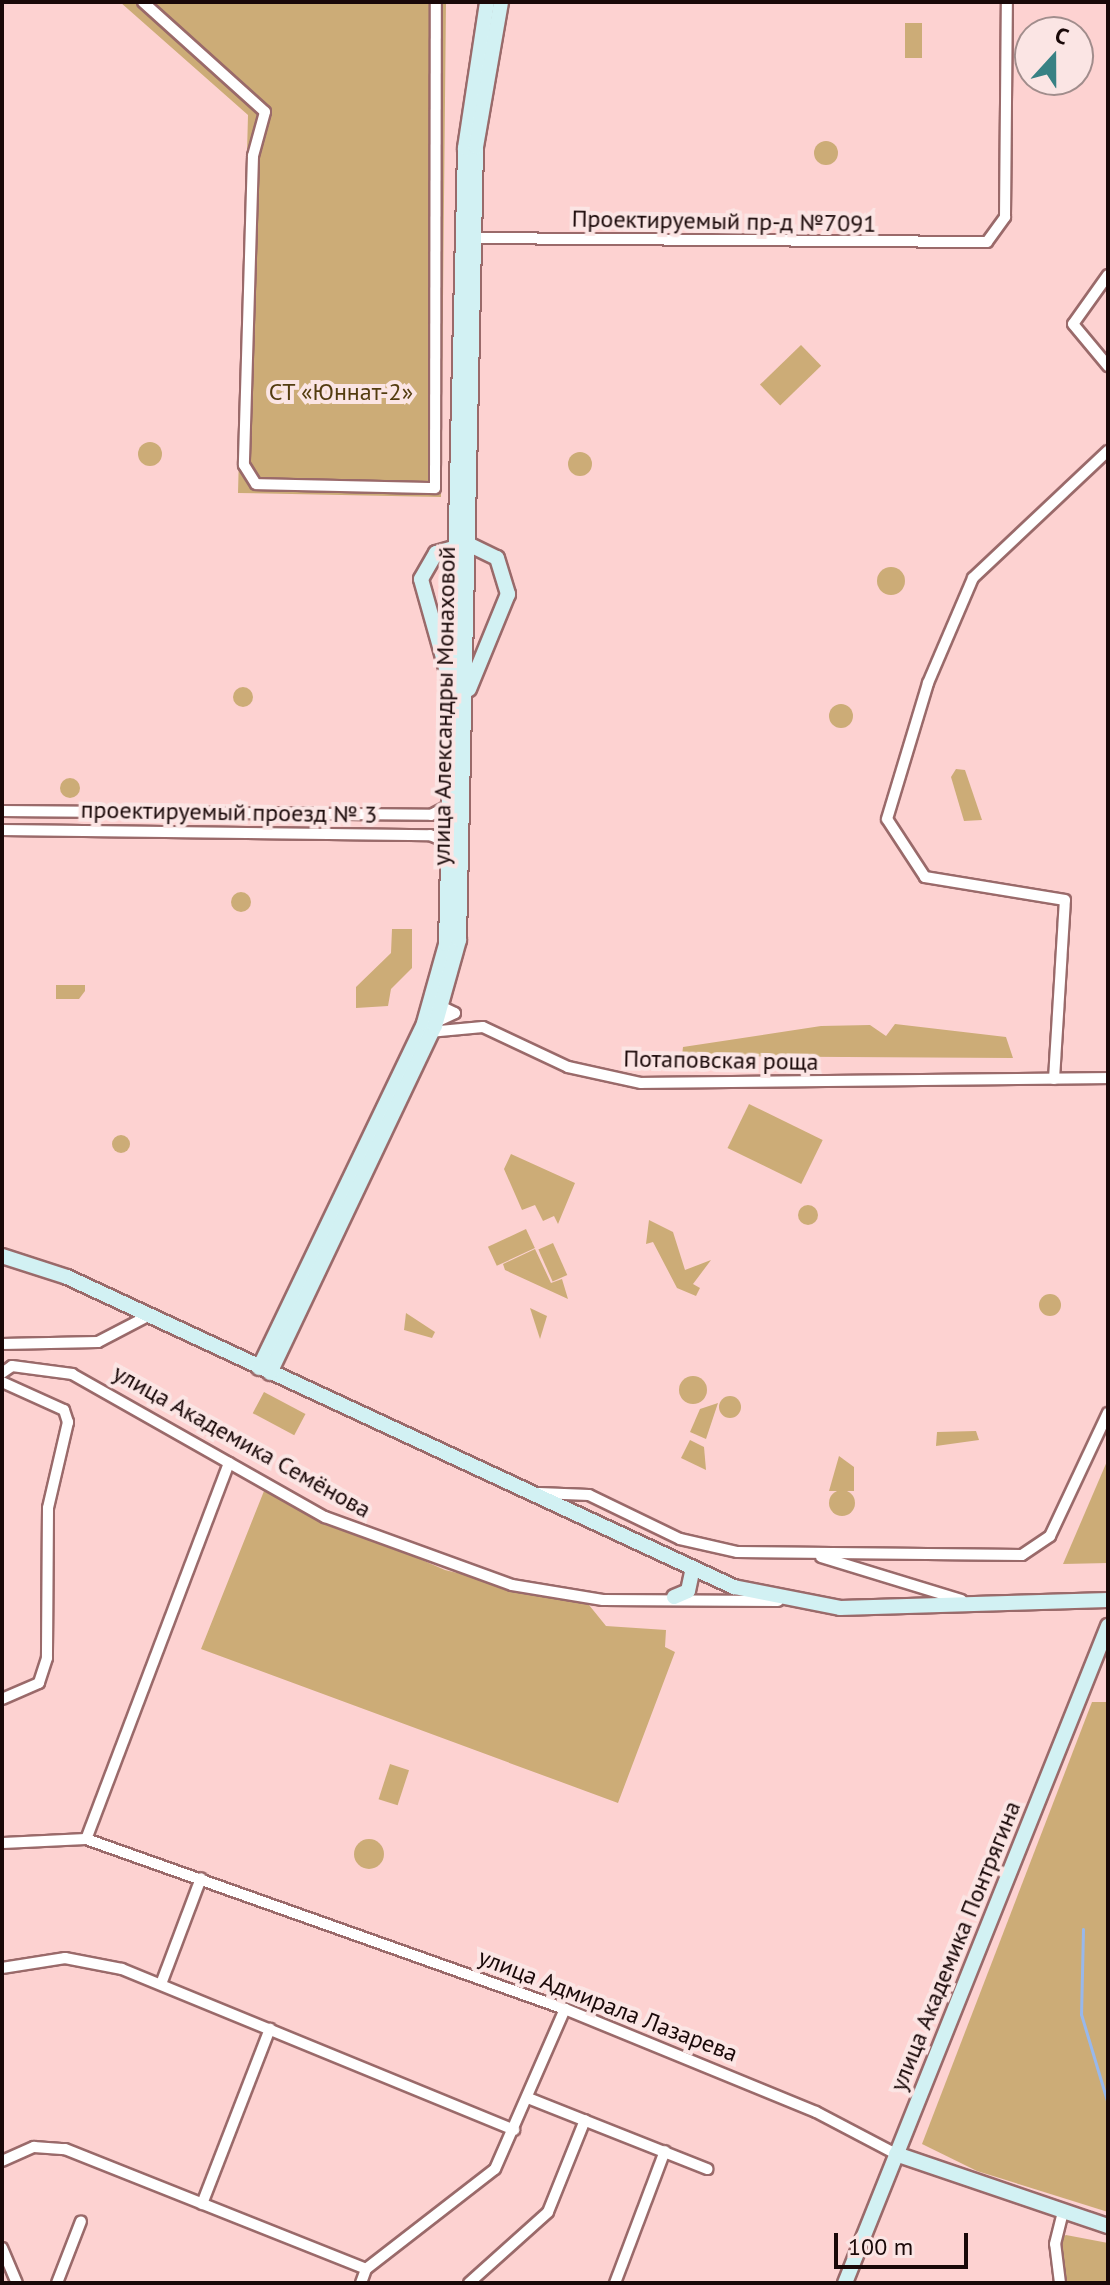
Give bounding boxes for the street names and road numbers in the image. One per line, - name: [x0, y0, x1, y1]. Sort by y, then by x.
- street label: Проектируемый пр-д №7091: [571, 204, 877, 238]
- street label: улица Александры Монаховой: [427, 546, 461, 866]
- street label: проектируемый проезд № 3: [80, 795, 378, 829]
- street label: Потаповская роща: [623, 1044, 819, 1076]
- street label: улица Академика Семёнова: [108, 1358, 376, 1524]
- street label: улица Академика Понтрягина: [883, 1796, 1027, 2096]
- street label: улица Адмирала Лазарева: [474, 1942, 742, 2068]

